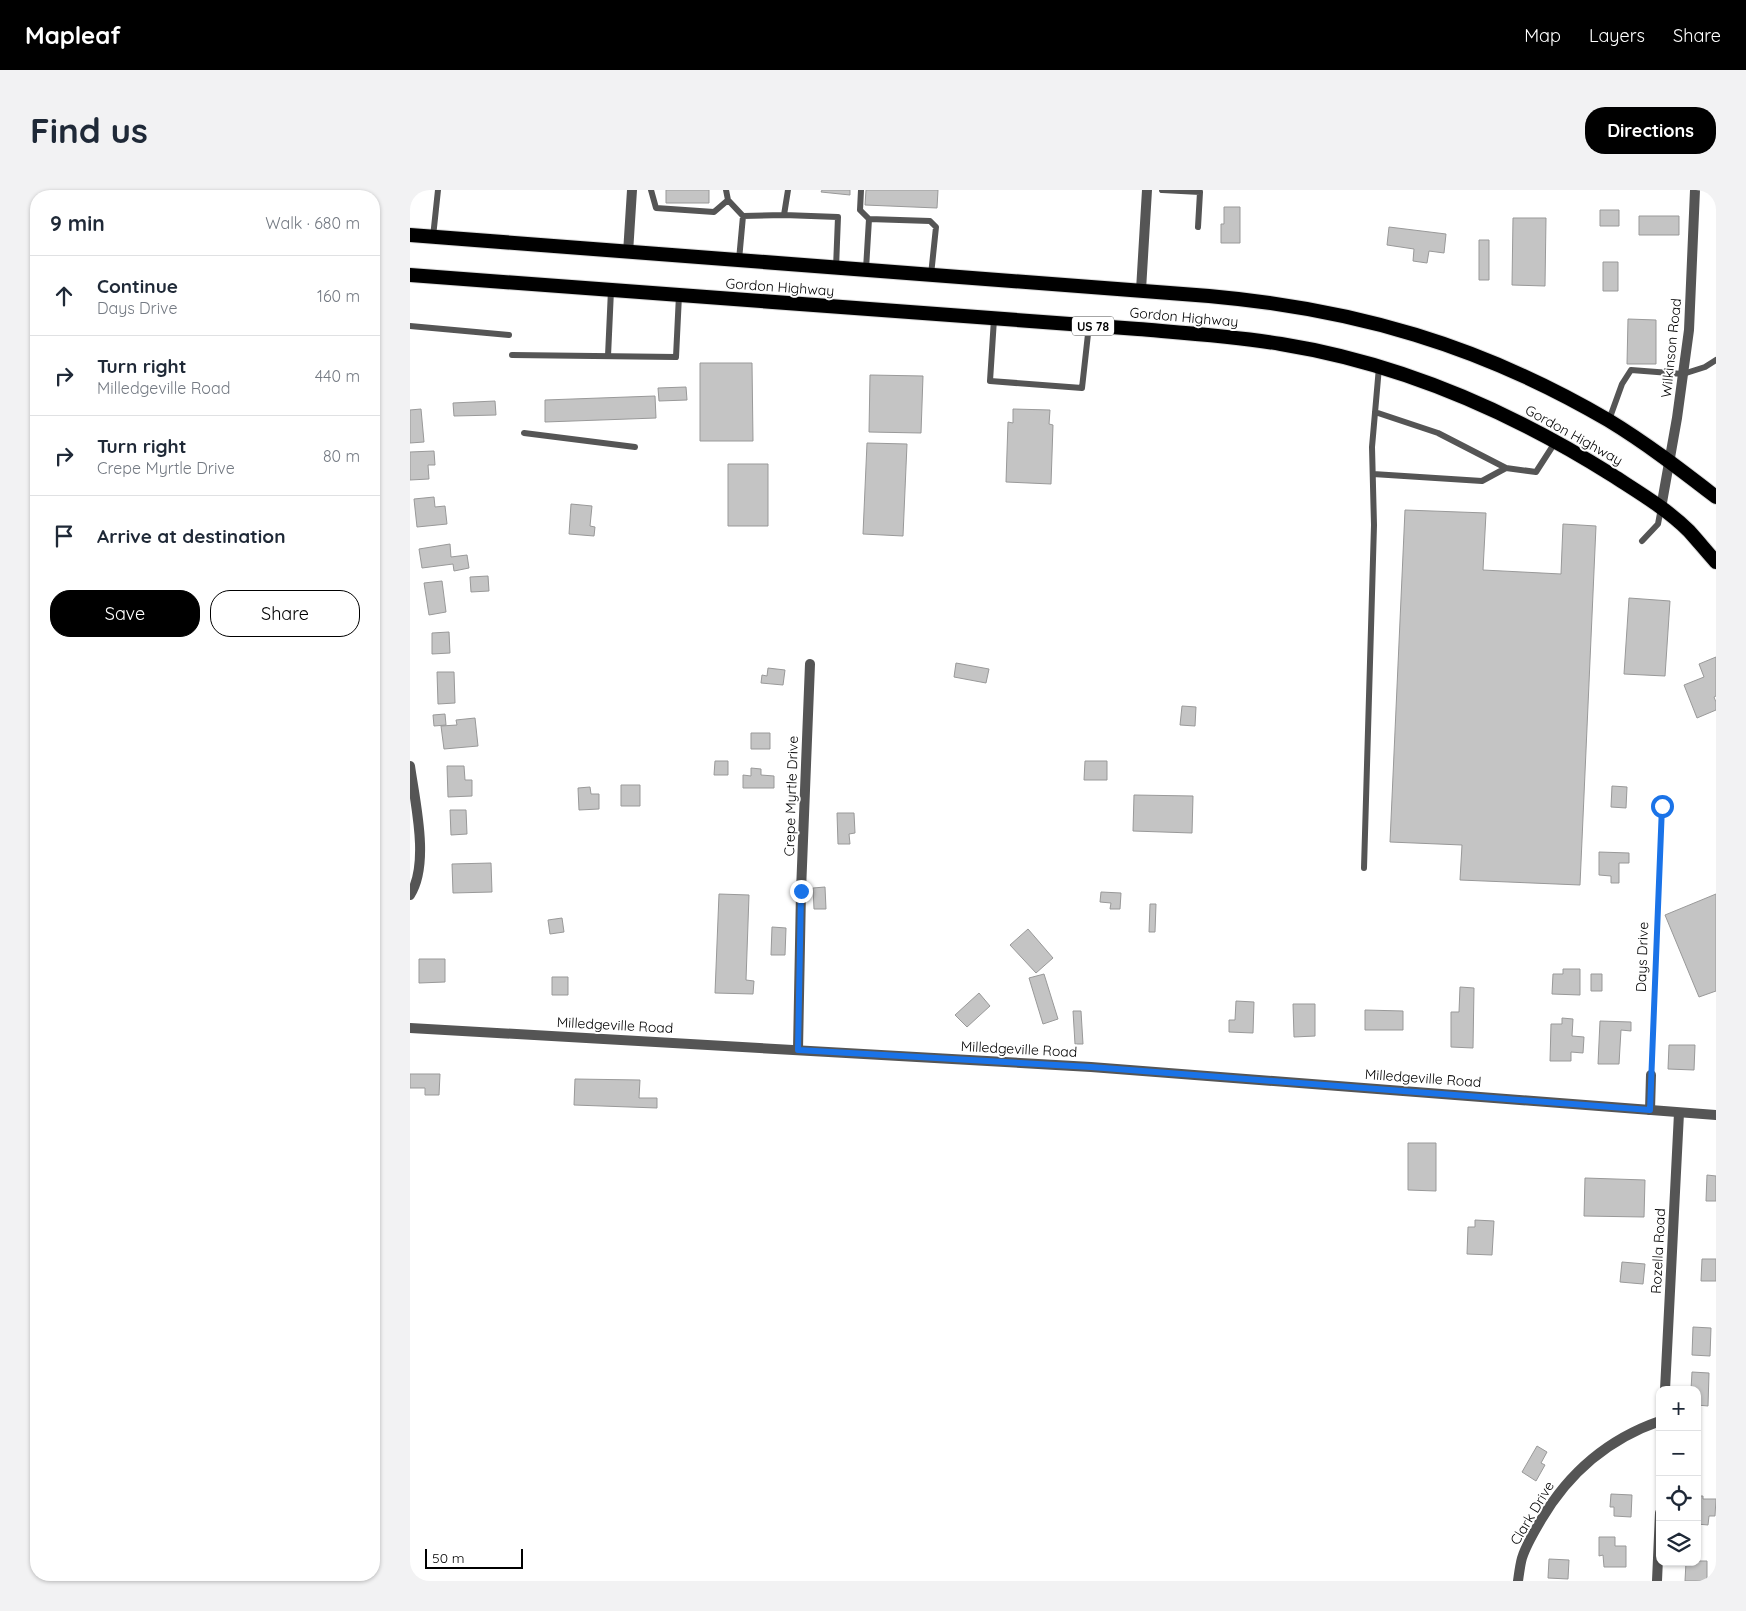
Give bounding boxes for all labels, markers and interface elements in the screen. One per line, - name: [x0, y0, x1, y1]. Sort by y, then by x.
- text: Mapleaf: [25, 20, 121, 50]
- text: Map: [1524, 24, 1561, 47]
- text: Layers: [1589, 24, 1645, 47]
- text: Share: [1673, 24, 1721, 47]
- button: Directions: [1585, 107, 1716, 154]
- text: Find us: [30, 108, 148, 152]
- text: 9 min: [50, 210, 105, 236]
- text: Walk · 680 m: [265, 213, 360, 233]
- text: Continue: [97, 274, 178, 298]
- street label: Gordon Highway: [725, 274, 835, 300]
- icon: ahead: [50, 282, 78, 310]
- text: 160 m: [317, 286, 360, 306]
- street label: Wilkinson Road: [1657, 297, 1685, 399]
- text: Days Drive: [97, 298, 178, 318]
- street label: Gordon Highway: [1129, 303, 1239, 331]
- road number: US 78: [1072, 316, 1114, 336]
- text: Turn right: [97, 354, 186, 378]
- icon: right: [50, 362, 78, 390]
- text: 440 m: [315, 366, 360, 386]
- text: Milledgeville Road: [97, 378, 230, 398]
- street label: Gordon Highway: [1522, 401, 1626, 469]
- text: Turn right: [97, 434, 186, 458]
- icon: right: [50, 442, 78, 470]
- text: 80 m: [323, 446, 360, 466]
- text: Crepe Myrtle Drive: [97, 458, 235, 478]
- icon: arrive: [50, 522, 78, 550]
- text: Arrive at destination: [97, 524, 286, 548]
- button: Save: [50, 590, 200, 637]
- button: Share: [210, 590, 360, 637]
- street label: Crepe Myrtle Drive: [780, 735, 802, 857]
- route start: [1651, 795, 1674, 818]
- route end: [790, 880, 813, 903]
- street label: Days Drive: [1632, 921, 1652, 993]
- street label: Milledgeville Road: [556, 1013, 674, 1037]
- street label: Milledgeville Road: [960, 1037, 1078, 1061]
- street label: Milledgeville Road: [1364, 1065, 1482, 1091]
- street label: Rozella Road: [1647, 1208, 1669, 1294]
- map controls: [1656, 1386, 1701, 1566]
- button: +: [1656, 1386, 1701, 1431]
- button: −: [1656, 1431, 1701, 1476]
- button: locate: [1656, 1476, 1701, 1521]
- street label: Clark Drive: [1506, 1478, 1558, 1548]
- button: layers: [1656, 1521, 1701, 1566]
- scale bar: [425, 1546, 522, 1569]
- text: 50 m: [432, 1549, 465, 1567]

